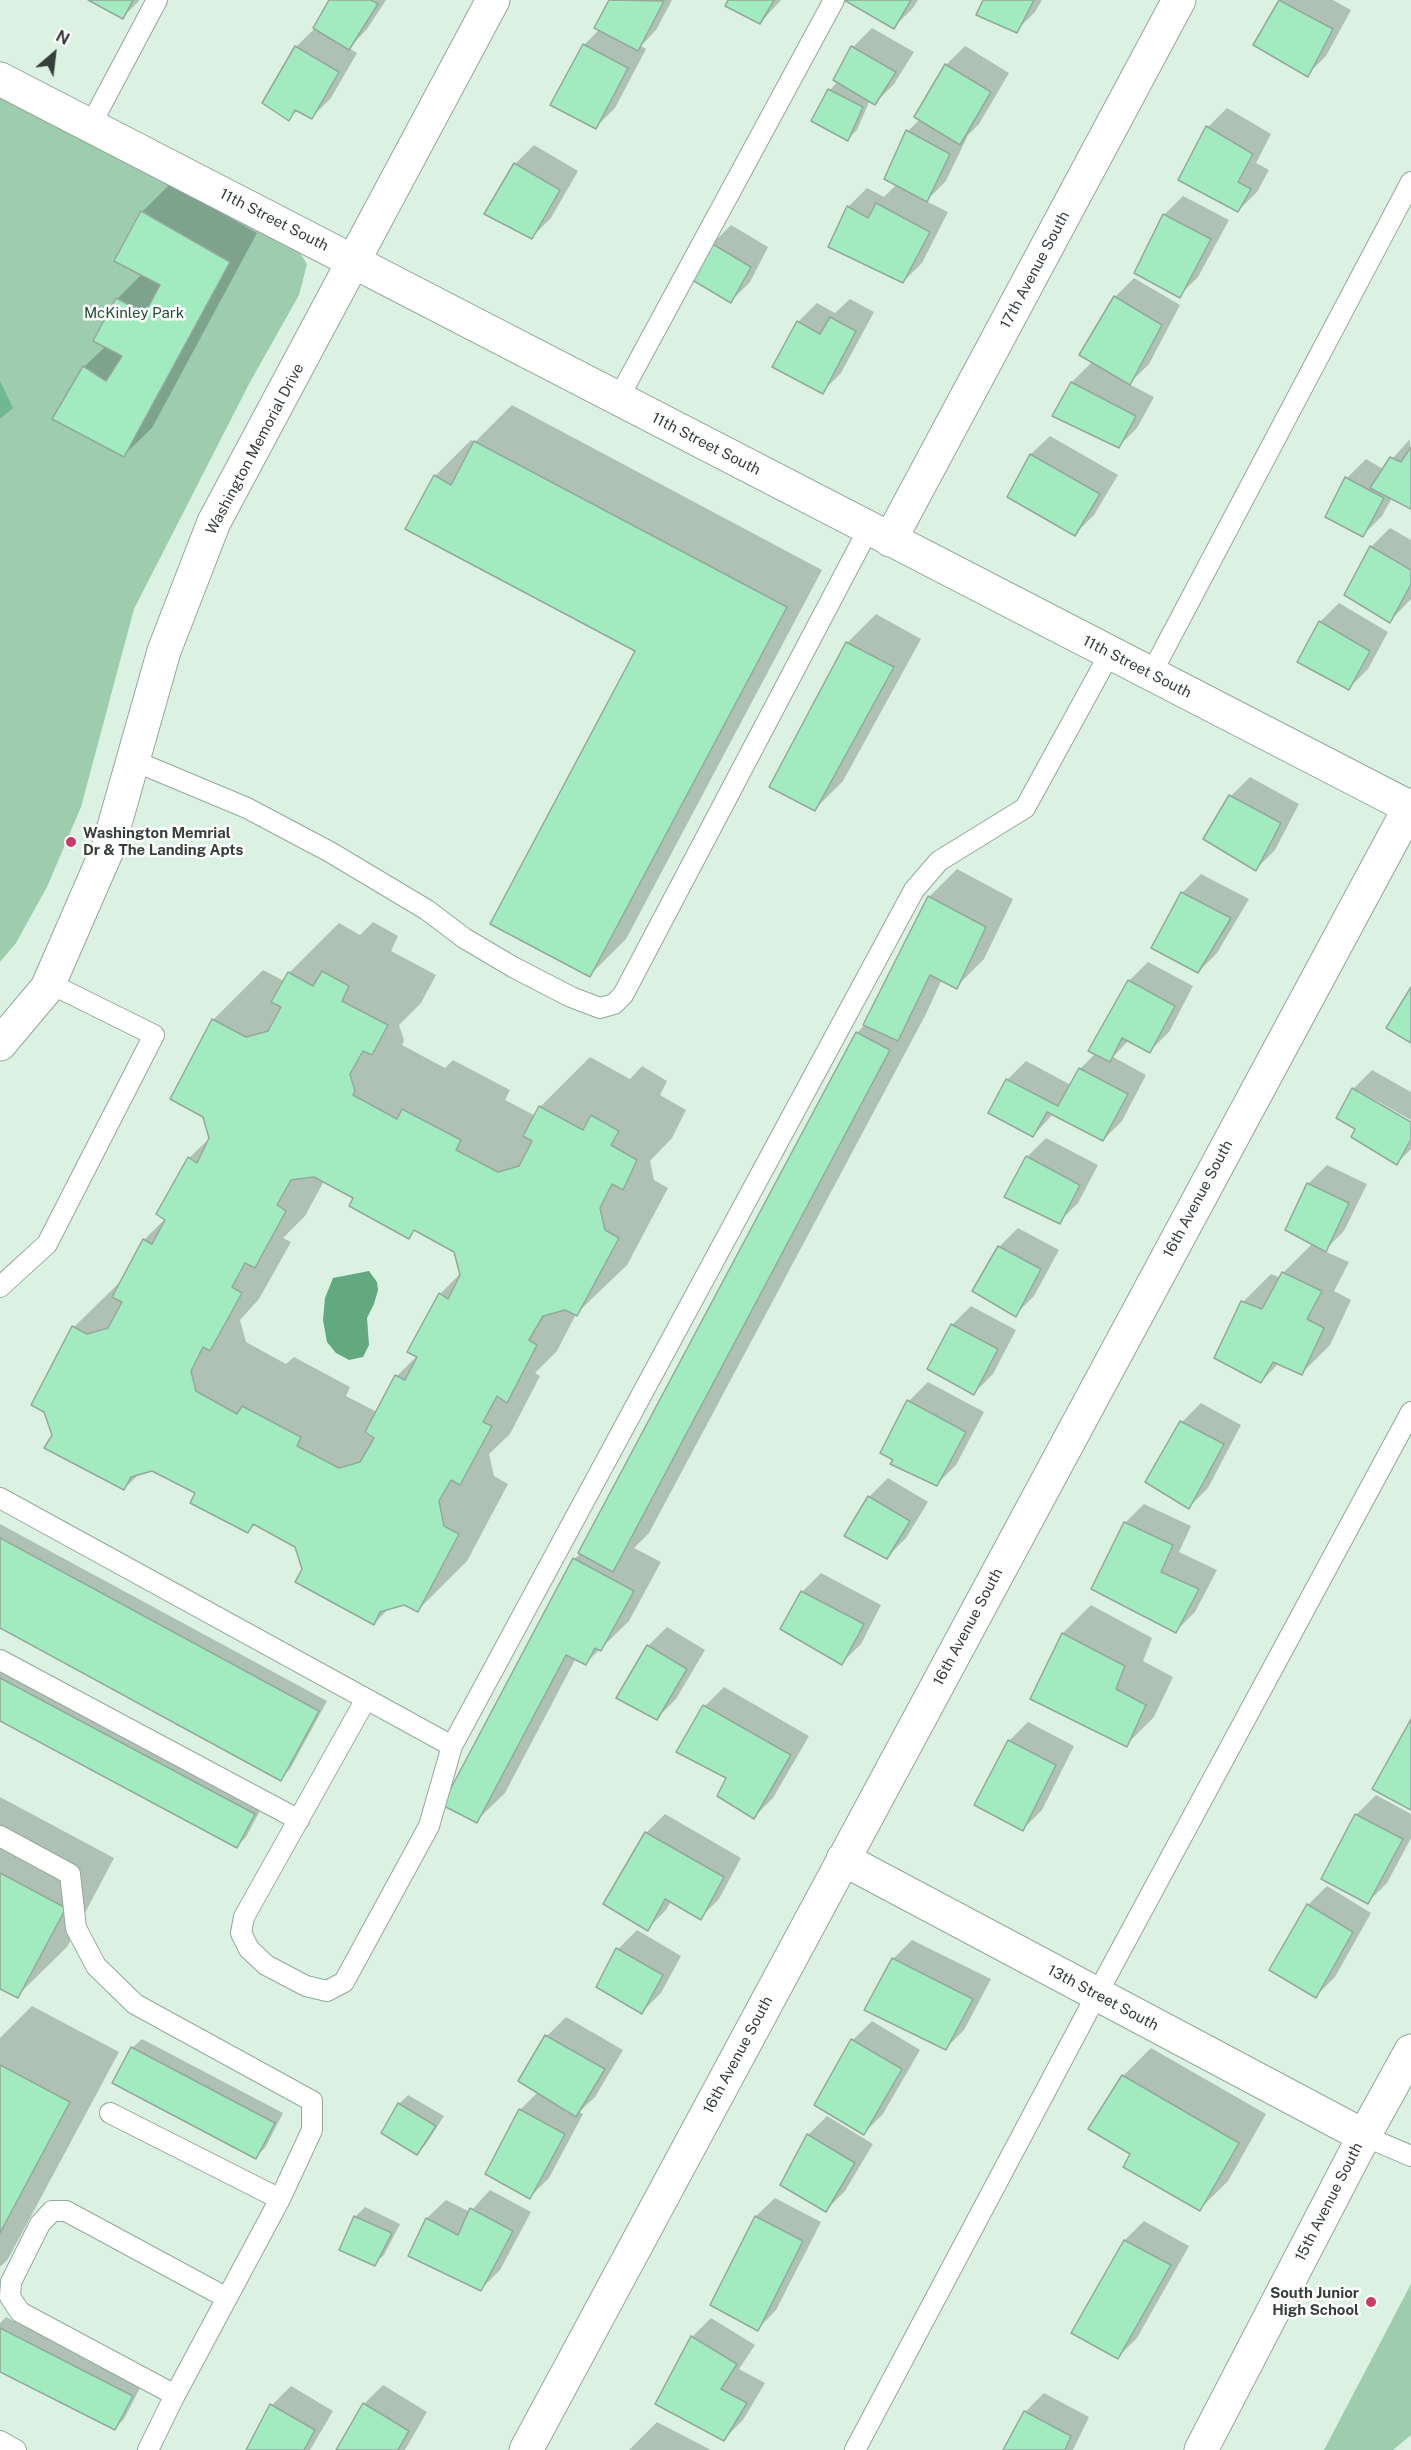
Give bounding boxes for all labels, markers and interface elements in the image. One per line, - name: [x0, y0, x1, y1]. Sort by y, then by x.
- north arrow: [24, 24, 84, 84]
- text: N: [53, 26, 73, 49]
- street label: 11th Street South: [217, 185, 331, 255]
- street label: 17th Avenue South: [997, 208, 1073, 332]
- park label: McKinley Park: [84, 304, 184, 322]
- street label: Washington Memorial Drive: [202, 360, 308, 538]
- street label: 11th Street South: [649, 409, 763, 479]
- street label: 11th Street South: [1080, 632, 1194, 702]
- place label: Washington Memrial Dr & The Landing Apts: [83, 824, 243, 859]
- marker: Washington Memrial Dr & The Landing Apts: [64, 835, 78, 849]
- street label: 16th Avenue South: [1159, 1137, 1237, 1261]
- street label: 16th Avenue South: [929, 1565, 1007, 1689]
- street label: 13th Street South: [1045, 1961, 1161, 2035]
- street label: 16th Avenue South: [699, 1993, 777, 2117]
- street label: 15th Avenue South: [1291, 2140, 1367, 2264]
- place label: South Junior High School: [1270, 2284, 1359, 2319]
- marker: South Junior High School: [1364, 2295, 1378, 2309]

